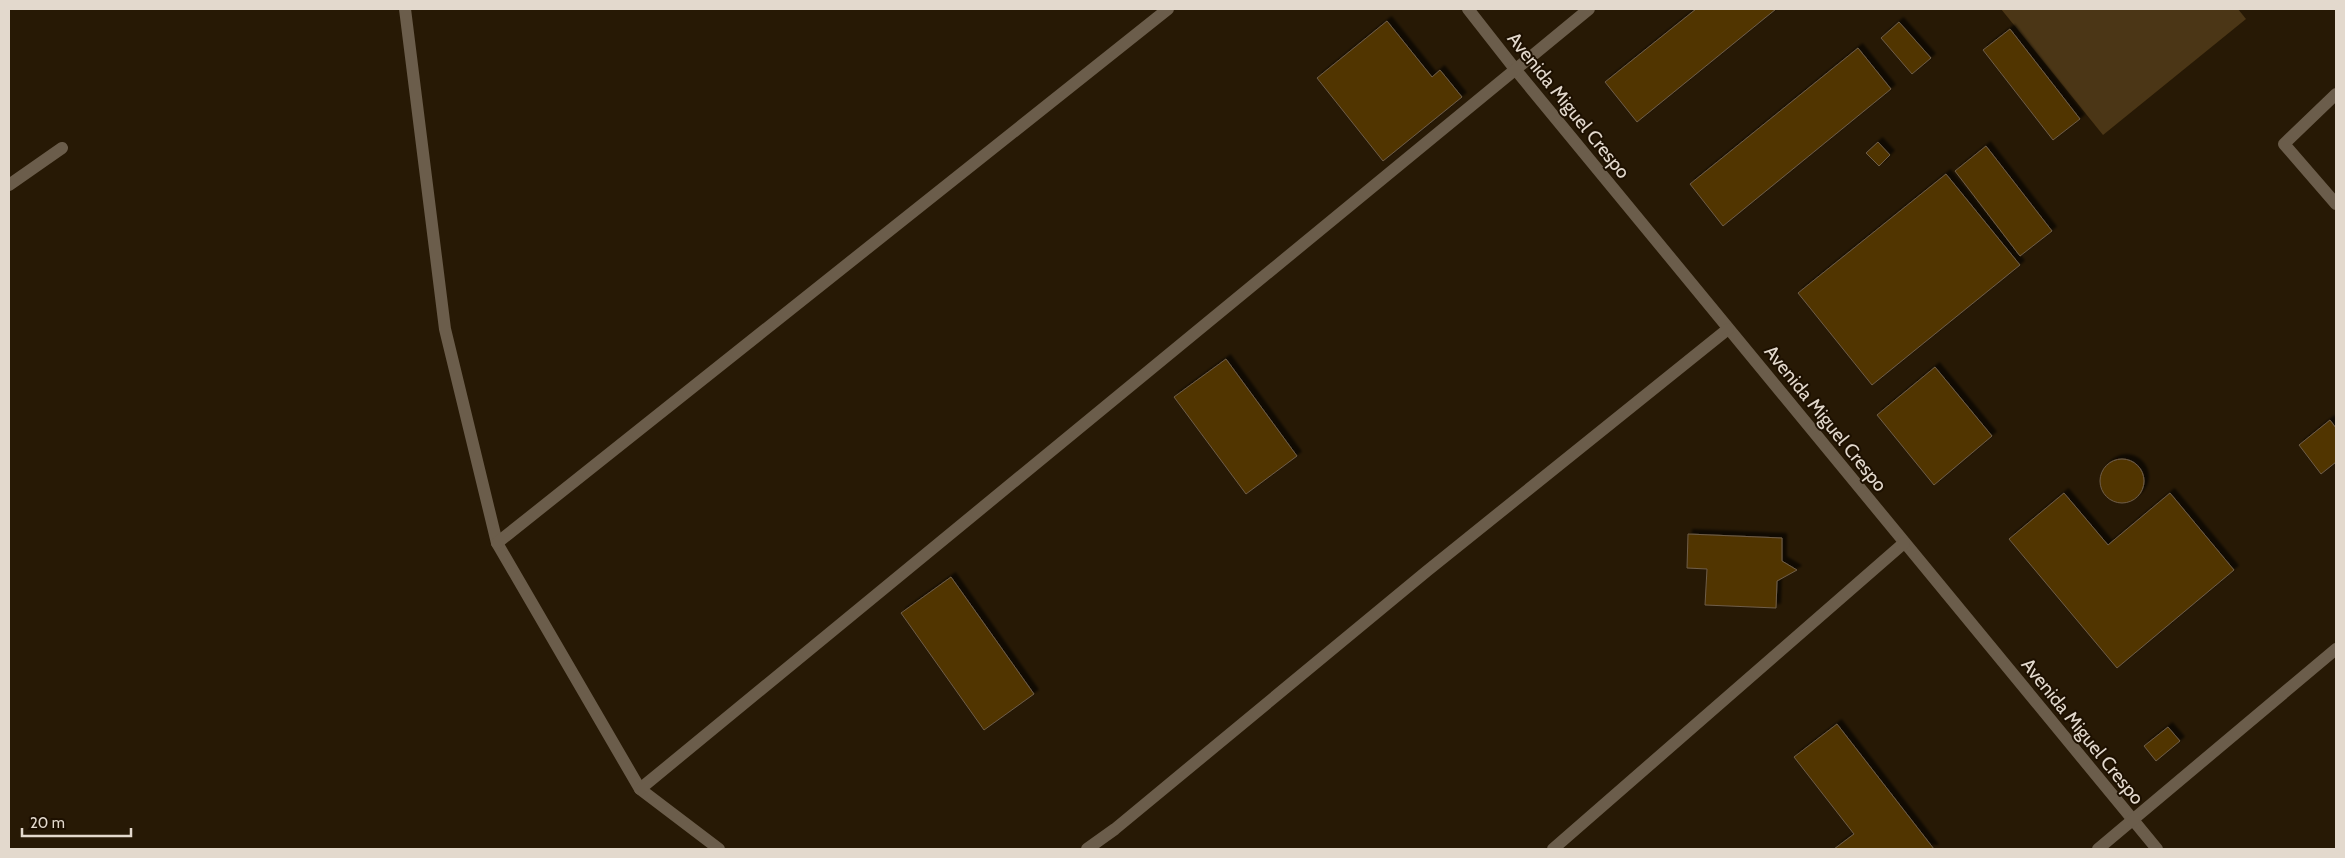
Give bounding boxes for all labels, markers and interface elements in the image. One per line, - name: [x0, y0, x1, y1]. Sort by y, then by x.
- street label: Avenida Miguel Crespo: [1503, 27, 1635, 183]
- street label: Avenida Miguel Crespo: [1760, 340, 1892, 496]
- street label: Avenida Miguel Crespo: [2017, 653, 2149, 809]
- scale bar: [22, 806, 131, 838]
- text: 20 m: [30, 814, 65, 832]

